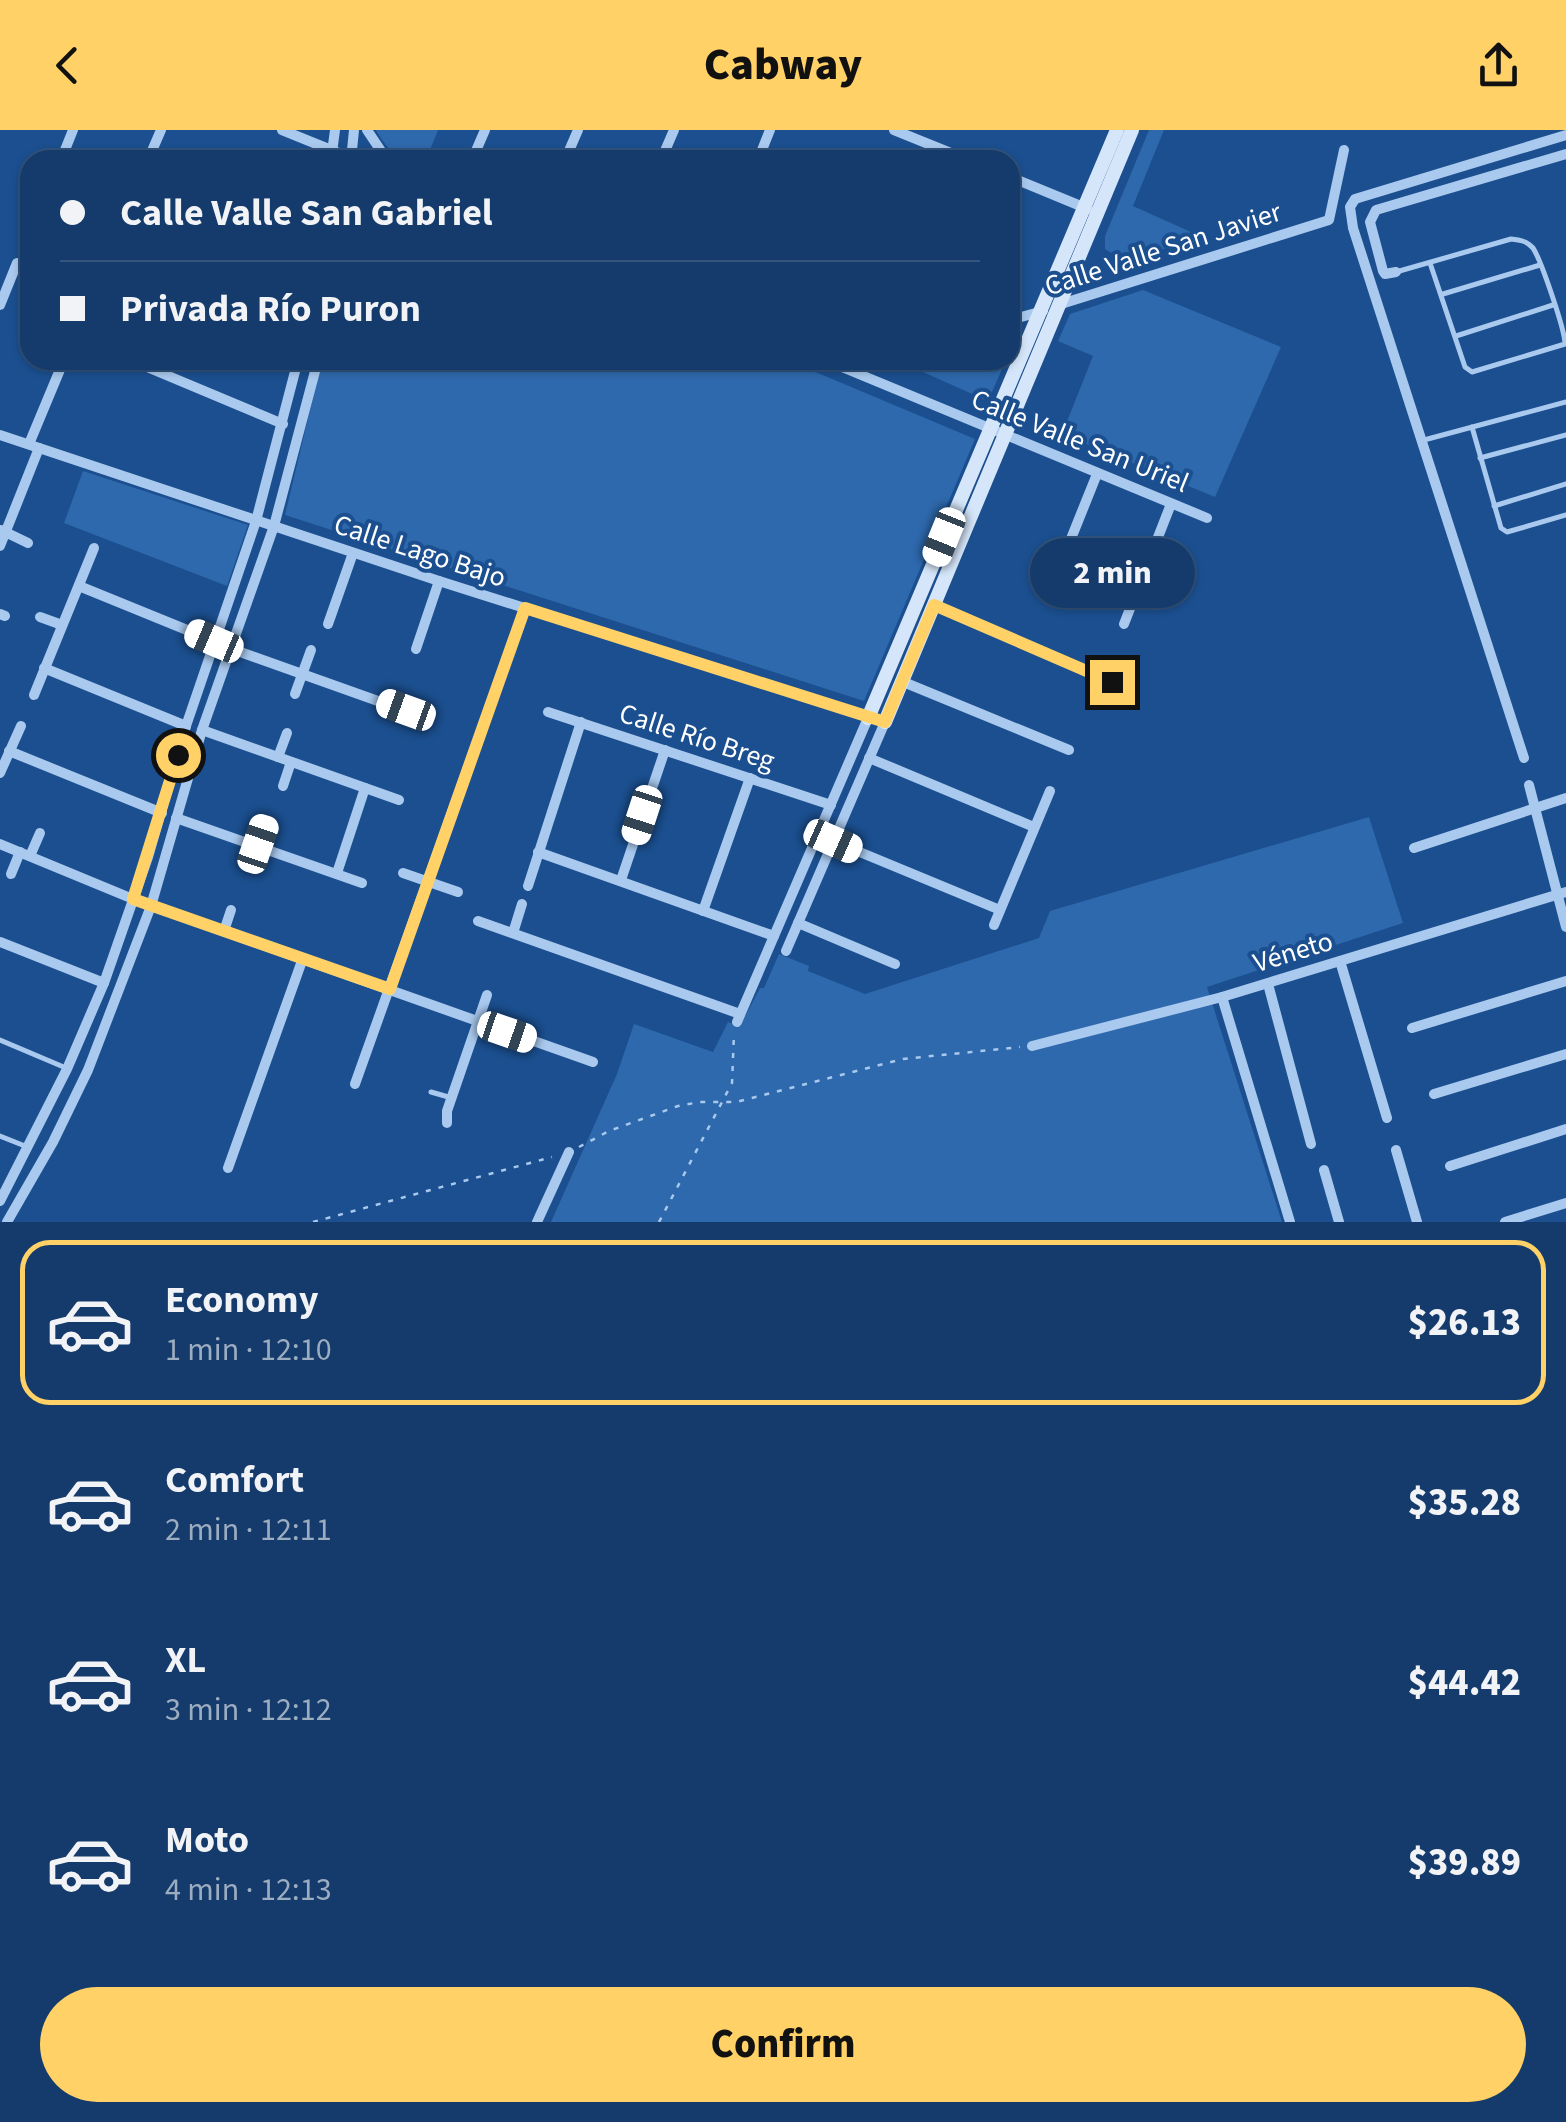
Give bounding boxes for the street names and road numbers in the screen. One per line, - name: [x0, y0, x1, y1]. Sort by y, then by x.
- street label: Calle Valle San Javier: [1040, 192, 1287, 306]
- street label: Calle Valle San Uriel: [965, 379, 1195, 503]
- street label: Calle Lago Bajo: [329, 504, 511, 598]
- street label: Calle Río Breg: [614, 693, 780, 781]
- street label: Véneto: [1248, 921, 1338, 983]

